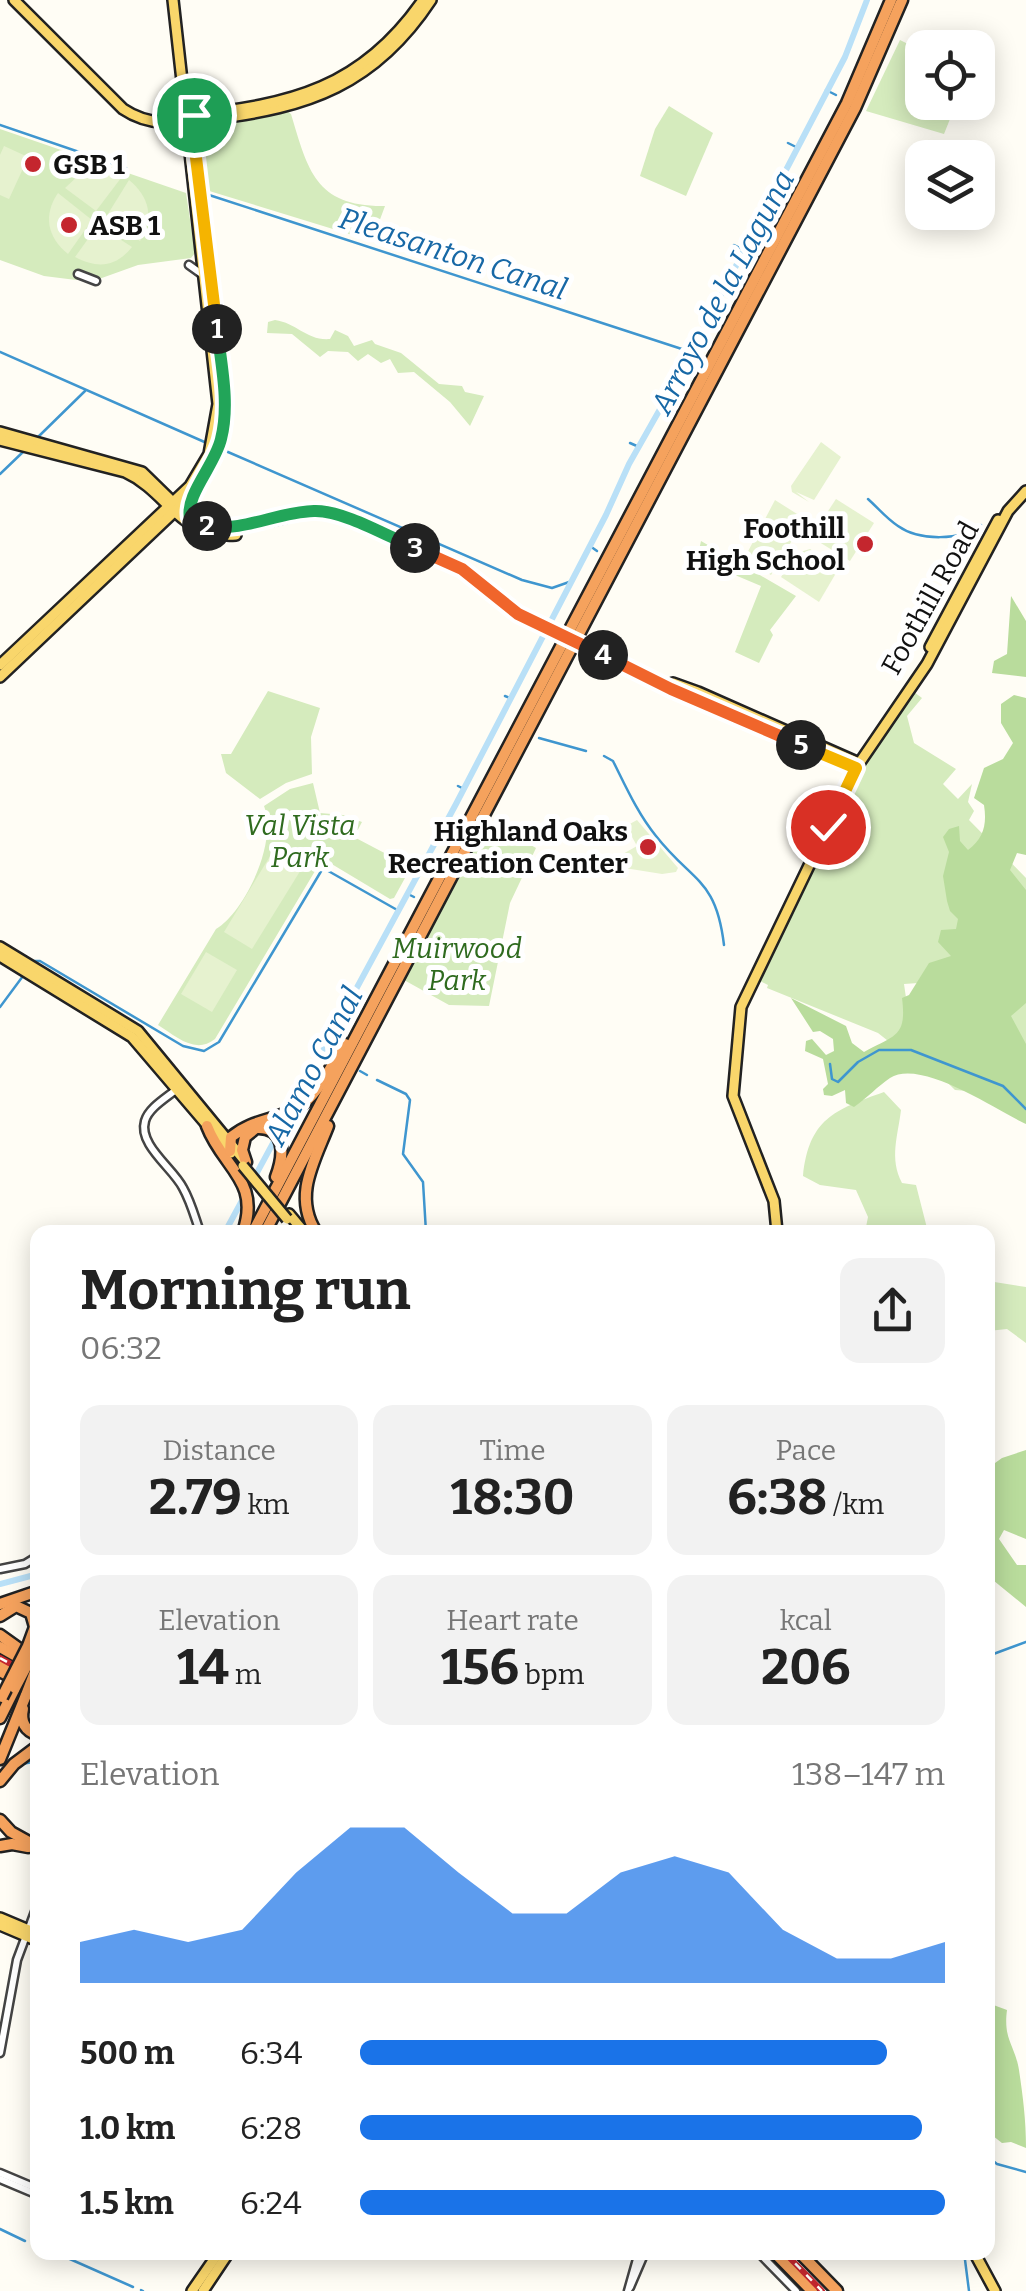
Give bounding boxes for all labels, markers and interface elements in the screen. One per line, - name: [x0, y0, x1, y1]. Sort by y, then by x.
- map controls: [905, 30, 995, 230]
- button: locate: [905, 30, 995, 120]
- pin: [152, 73, 237, 158]
- icon: arrive: [167, 88, 222, 143]
- button: layers: [905, 140, 995, 230]
- place label: GSB 1: [53, 148, 125, 181]
- marker: GSB 1: [22, 153, 44, 175]
- water label: Arroyo de la Laguna: [643, 164, 802, 422]
- water label: Pleasanton Canal: [335, 200, 571, 308]
- place label: ASB 1: [89, 209, 160, 242]
- marker: ASB 1: [58, 214, 80, 236]
- pin: 1: [192, 304, 242, 354]
- text: 1: [211, 312, 223, 345]
- pin: 2: [182, 501, 232, 551]
- text: 2: [199, 509, 215, 542]
- place label: Foothill High School: [686, 512, 845, 577]
- street label: Foothill Road: [874, 516, 986, 680]
- pin: 3: [390, 523, 440, 573]
- text: 3: [407, 531, 423, 564]
- marker: Foothill High School: [854, 533, 876, 555]
- pin: 4: [578, 630, 628, 680]
- text: 4: [594, 638, 612, 671]
- pin: 5: [776, 720, 826, 770]
- text: 5: [793, 728, 809, 761]
- pin: [786, 785, 871, 870]
- icon: check: [801, 800, 856, 855]
- park label: Val Vista Park: [244, 809, 356, 874]
- place label: Highland Oaks Recreation Center: [388, 815, 628, 880]
- marker: Highland Oaks Recreation Center: [637, 836, 659, 858]
- park label: Muirwood Park: [392, 932, 522, 997]
- water label: Alamo Canal: [256, 981, 371, 1153]
- text: Morning run: [80, 1258, 411, 1324]
- button: share: [840, 1258, 945, 1363]
- text: 06:32: [80, 1329, 162, 1367]
- text: Distance: [162, 1434, 276, 1467]
- text: Time: [479, 1434, 546, 1467]
- text: Pace: [776, 1434, 836, 1467]
- text: 2.79: [149, 1467, 242, 1527]
- text: 18:30: [451, 1467, 574, 1527]
- text: 6:38: [727, 1467, 827, 1527]
- text: km: [242, 1488, 290, 1521]
- text: /km: [827, 1488, 884, 1521]
- text: Elevation: [158, 1604, 280, 1637]
- text: Heart rate: [446, 1604, 579, 1637]
- text: kcal: [780, 1604, 832, 1637]
- text: 14: [177, 1637, 229, 1697]
- text: 156: [441, 1637, 519, 1697]
- text: 206: [761, 1637, 851, 1697]
- text: m: [229, 1658, 261, 1691]
- text: bpm: [519, 1658, 584, 1691]
- text: Elevation: [80, 1755, 220, 1793]
- text: 138–147 m: [792, 1755, 945, 1793]
- text: 500 m: [80, 2034, 174, 2072]
- text: 6:34: [240, 2034, 302, 2072]
- text: 1.0 km: [80, 2109, 175, 2147]
- text: 6:28: [240, 2109, 302, 2147]
- text: 1.5 km: [80, 2184, 174, 2222]
- text: 6:24: [240, 2184, 302, 2222]

